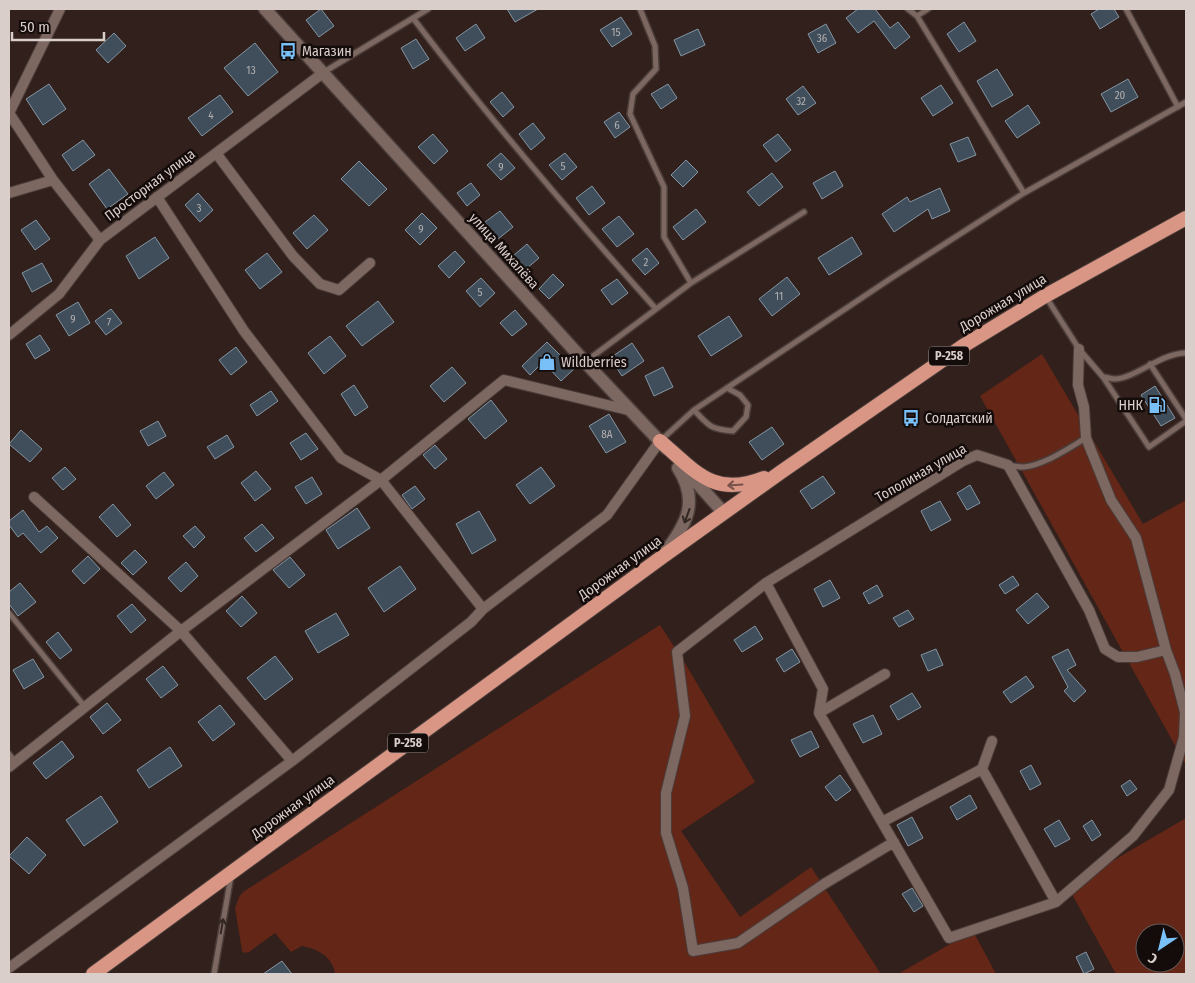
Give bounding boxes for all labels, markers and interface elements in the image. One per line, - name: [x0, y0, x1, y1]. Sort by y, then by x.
- scale bar: [12, 10, 105, 42]
- text: 50 m: [20, 18, 50, 36]
- house number: 15: [611, 26, 621, 39]
- house number: 36: [817, 32, 828, 45]
- bus stop icon: Магазин: [278, 41, 298, 61]
- place label: Магазин: [302, 43, 352, 60]
- house number: 13: [246, 64, 256, 77]
- house number: 20: [1115, 89, 1126, 102]
- house number: 32: [796, 95, 806, 108]
- house number: 4: [208, 109, 214, 122]
- house number: 6: [614, 119, 620, 132]
- street label: Просторная улица: [101, 145, 199, 225]
- house number: 5: [560, 160, 566, 173]
- house number: 9: [498, 161, 504, 174]
- house number: 3: [197, 202, 202, 215]
- street label: улица Михалёва: [465, 209, 543, 293]
- house number: 9: [418, 223, 424, 236]
- house number: 2: [644, 256, 649, 269]
- street label: Дорожная улица: [956, 270, 1050, 336]
- house number: 5: [477, 286, 483, 299]
- house number: 11: [775, 290, 783, 303]
- house number: 9: [70, 313, 76, 326]
- house number: 7: [107, 316, 112, 329]
- road number: Р-258: [929, 346, 969, 366]
- shop icon: Wildberries: [537, 352, 557, 372]
- place label: Wildberries: [561, 354, 627, 371]
- fuel station icon: ННК: [1147, 395, 1167, 415]
- place label: ННК: [1119, 397, 1144, 414]
- bus stop icon: Солдатский: [901, 408, 921, 428]
- place label: Солдатский: [925, 410, 993, 427]
- house number: 8А: [601, 428, 613, 441]
- street label: Тополиная улица: [873, 440, 970, 506]
- one-way arrow: [727, 480, 743, 489]
- one-way arrow: [682, 508, 691, 524]
- street label: Дорожная улица: [574, 532, 665, 604]
- road number: Р-258: [388, 734, 428, 752]
- street label: Дорожная улица: [247, 771, 338, 843]
- one-way arrow: [218, 919, 228, 935]
- north arrow: [1135, 923, 1185, 973]
- text: С: [1144, 949, 1161, 967]

